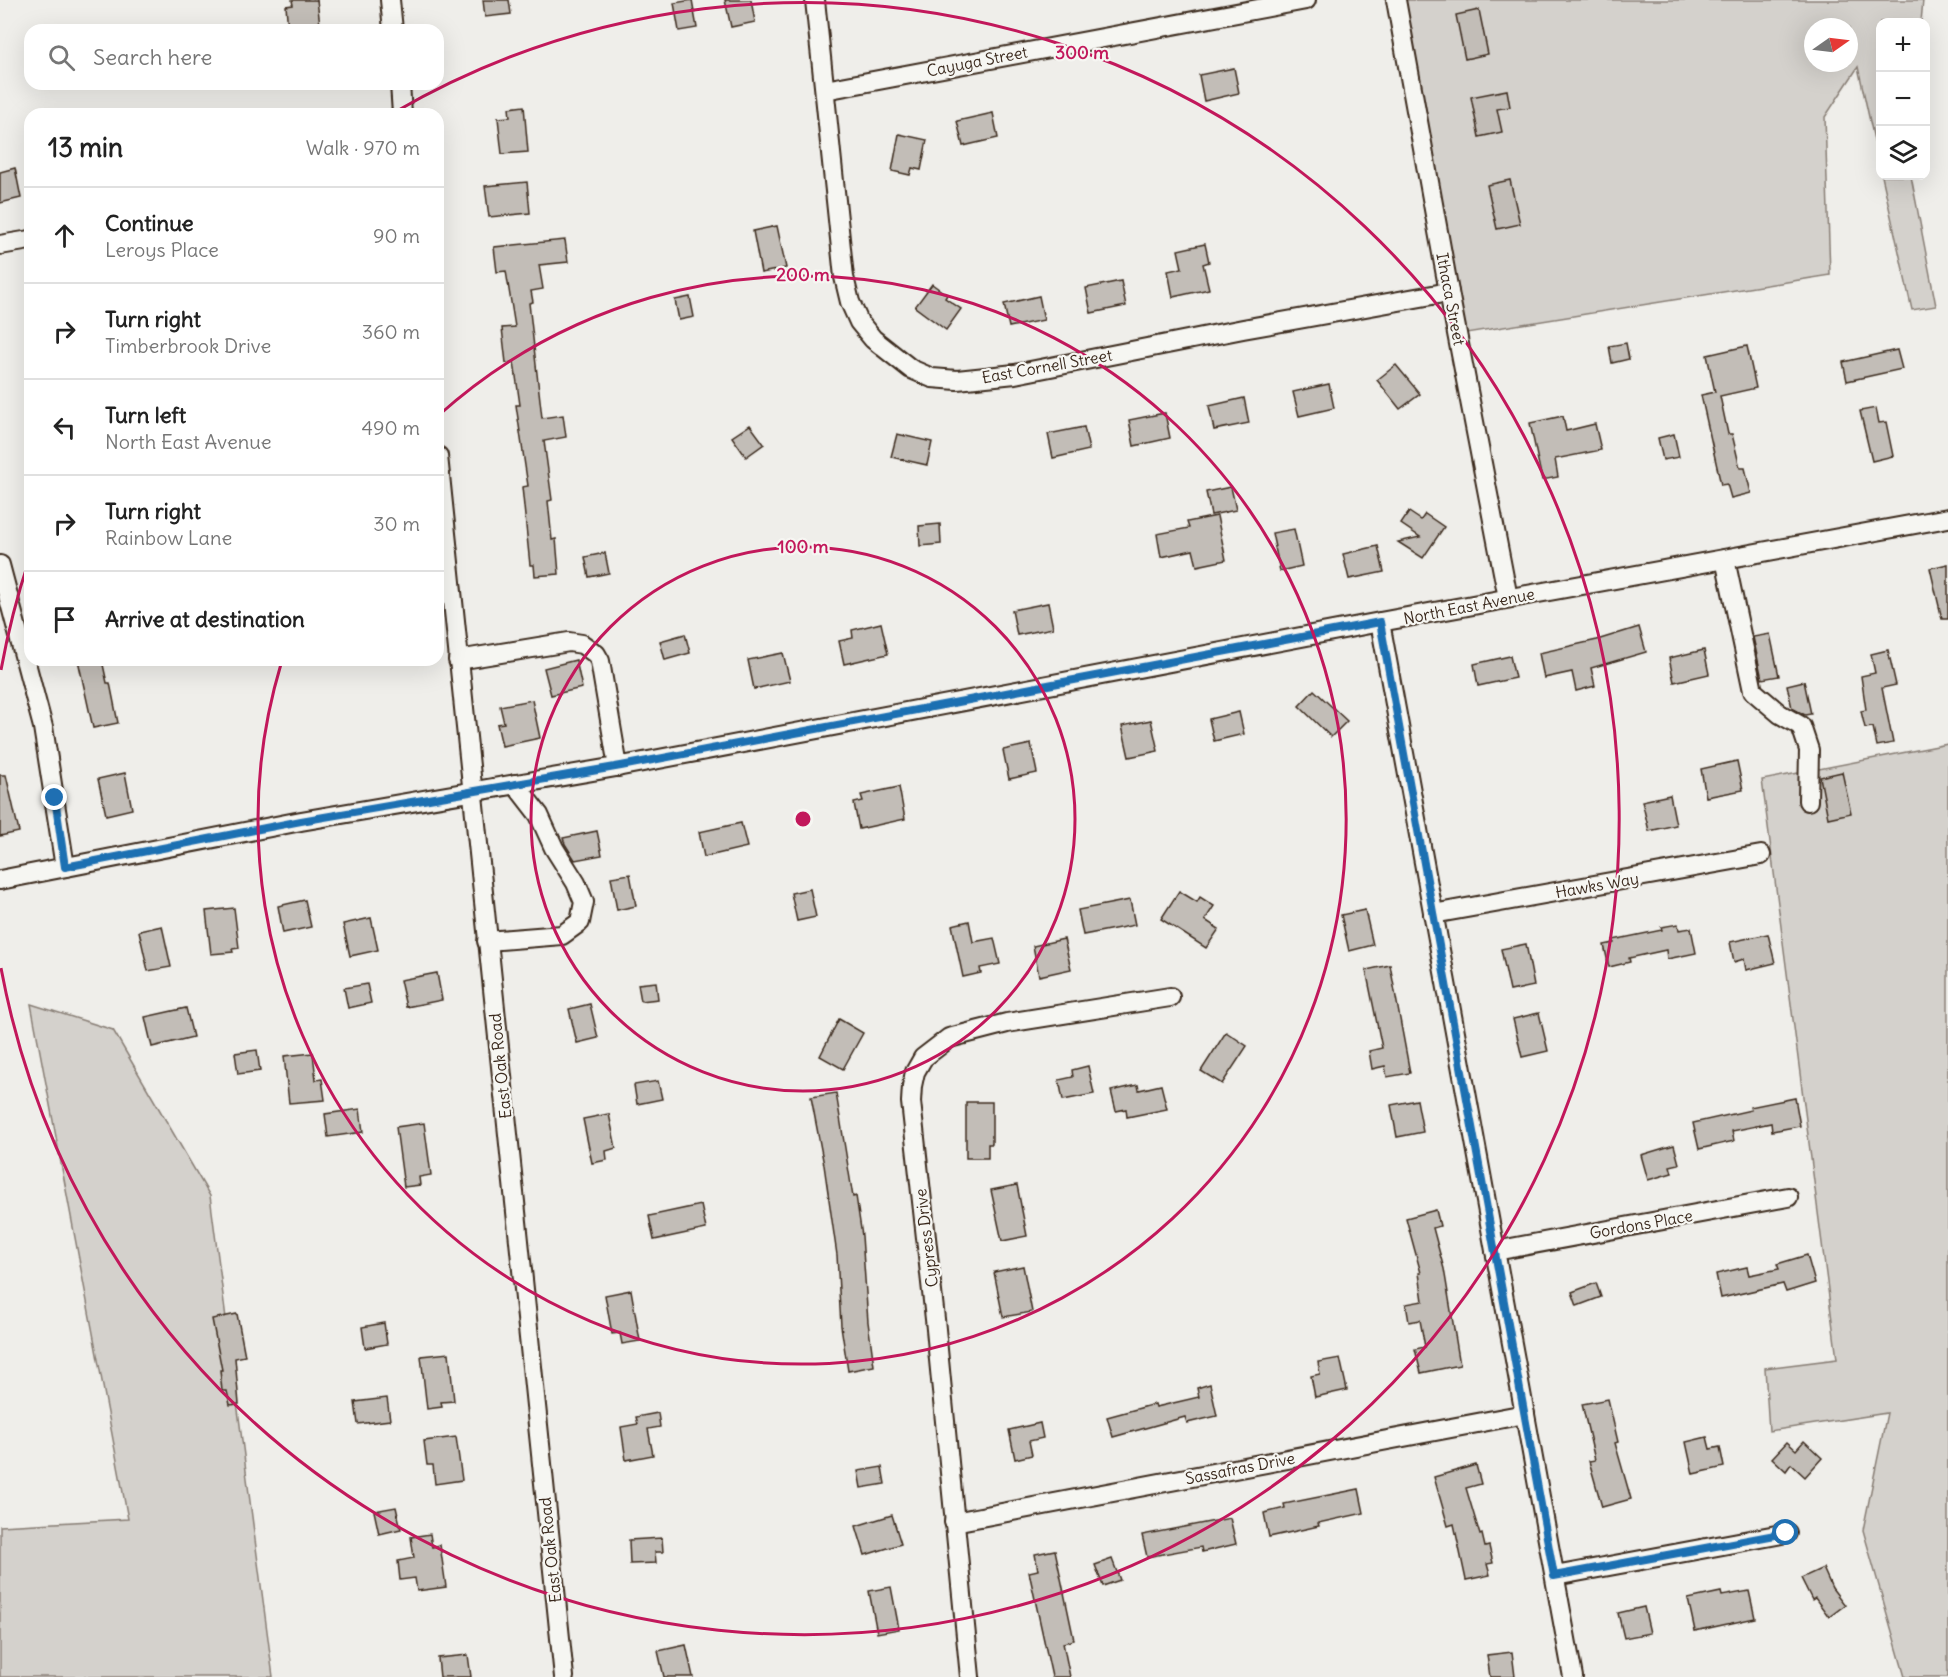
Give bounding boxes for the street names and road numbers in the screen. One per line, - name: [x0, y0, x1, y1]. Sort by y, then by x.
- street label: Cayuga Street: [925, 41, 1030, 81]
- street label: Ithaca Street: [1432, 251, 1470, 348]
- street label: East Cornell Street: [980, 345, 1114, 387]
- street label: North East Avenue: [1402, 583, 1536, 629]
- street label: Hawks Way: [1554, 868, 1640, 902]
- street label: East Oak Road: [485, 1012, 515, 1120]
- street label: Cypress Drive: [910, 1187, 942, 1289]
- street label: Gordons Place: [1588, 1205, 1694, 1243]
- street label: Sassafras Drive: [1183, 1448, 1297, 1488]
- street label: East Oak Road: [535, 1496, 565, 1604]

